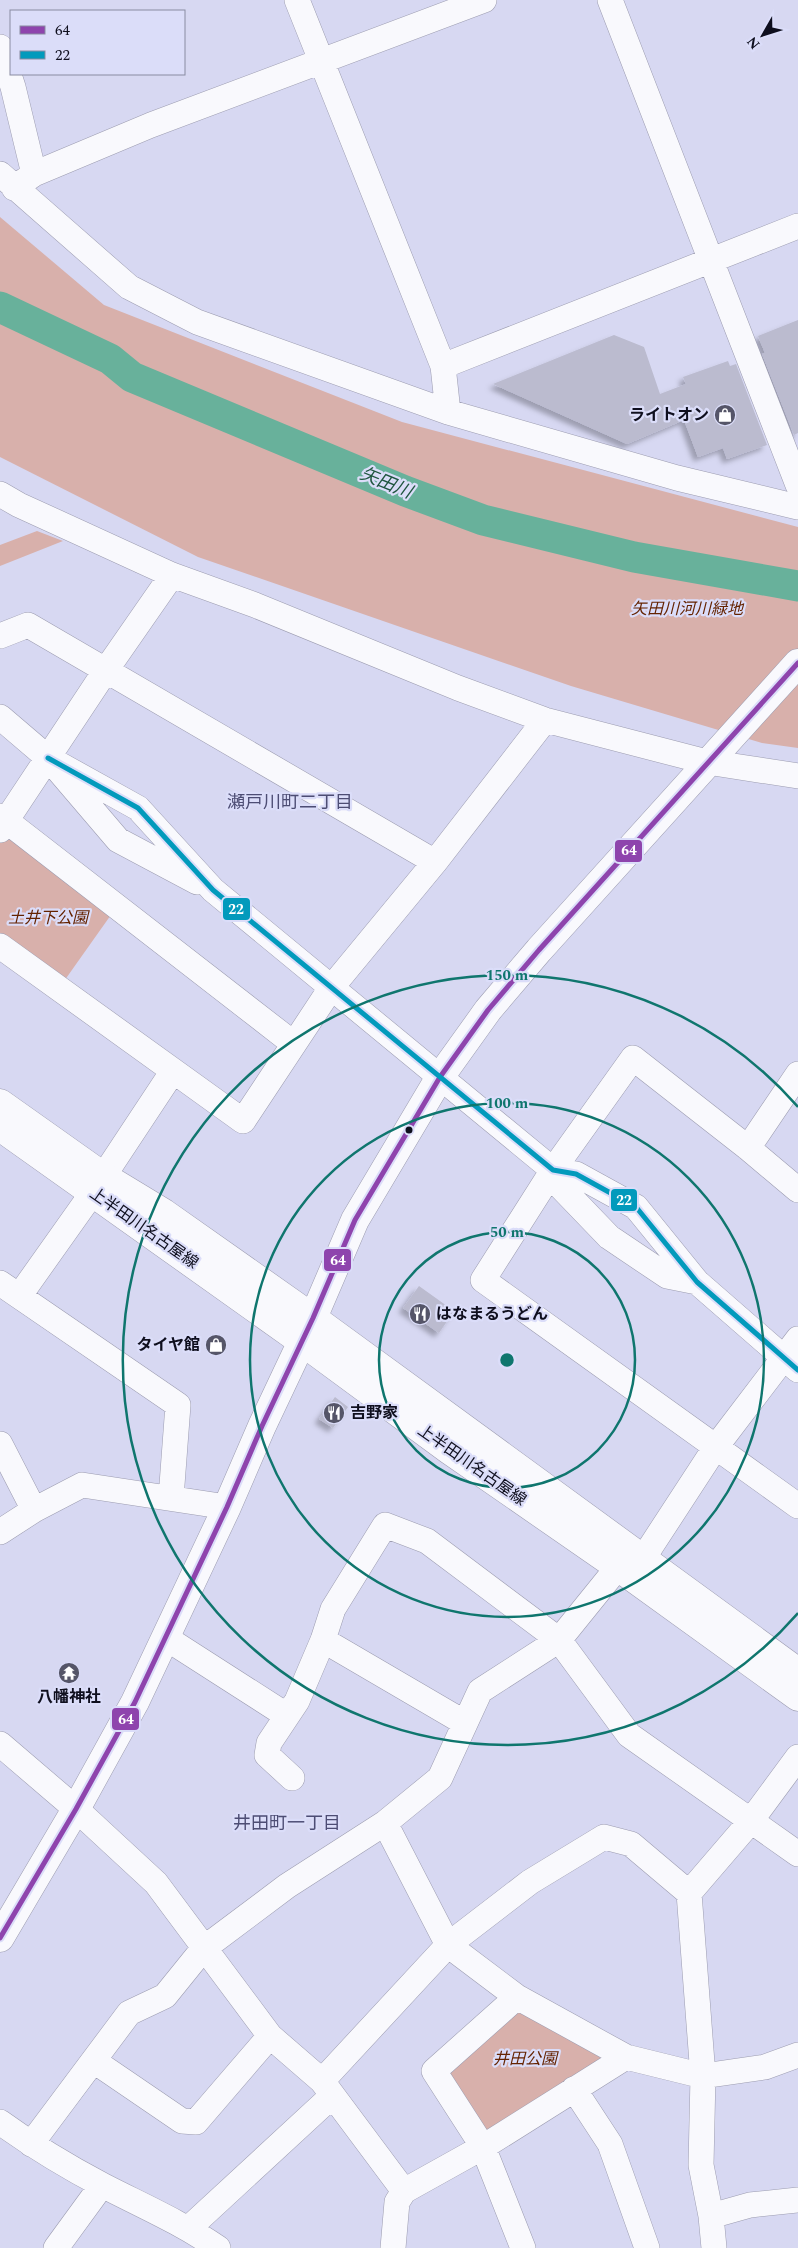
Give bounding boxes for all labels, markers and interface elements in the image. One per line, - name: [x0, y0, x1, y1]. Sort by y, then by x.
- legend: [10, 10, 185, 75]
- north arrow: [738, 10, 788, 60]
- text: 64: [55, 19, 71, 42]
- text: N: [742, 32, 765, 54]
- text: 22: [55, 44, 70, 67]
- place label: ライトオン: [629, 403, 709, 427]
- shop icon: ライトオン: [713, 403, 737, 427]
- water label: 矢田川: [356, 460, 418, 506]
- park label: 矢田川河川緑地: [631, 597, 745, 621]
- district label: 瀬戸川町二丁目: [227, 789, 353, 816]
- line badge: 64: [614, 839, 643, 863]
- text: 64: [621, 840, 637, 861]
- line badge: 22: [222, 897, 251, 921]
- text: 22: [228, 899, 244, 920]
- park label: 土井下公園: [8, 906, 90, 930]
- text: 150 m: [486, 964, 529, 987]
- text: 100 m: [486, 1092, 529, 1115]
- unlabelled marker: [404, 1125, 414, 1135]
- street label: 上半田川名古屋線: [85, 1181, 203, 1275]
- line badge: 22: [610, 1188, 638, 1212]
- text: 22: [616, 1190, 632, 1211]
- text: 50 m: [490, 1221, 525, 1244]
- line badge: 64: [323, 1248, 352, 1272]
- text: 64: [330, 1250, 346, 1271]
- restaurant icon: はなまるうどん: [408, 1302, 432, 1326]
- place label: はなまるうどん: [436, 1302, 548, 1326]
- place label: タイヤ館: [136, 1333, 200, 1357]
- shop icon: タイヤ館: [204, 1333, 228, 1357]
- centre of rings: [498, 1351, 516, 1369]
- restaurant icon: 吉野家: [322, 1401, 346, 1425]
- place label: 吉野家: [350, 1401, 398, 1425]
- street label: 上半田川名古屋線: [413, 1418, 531, 1512]
- temple icon: 八幡神社: [57, 1661, 81, 1685]
- place label: 八幡神社: [37, 1685, 101, 1709]
- line badge: 64: [111, 1707, 140, 1731]
- text: 64: [118, 1709, 134, 1730]
- district label: 井田町一丁目: [233, 1810, 341, 1837]
- park label: 井田公園: [493, 2047, 559, 2071]

